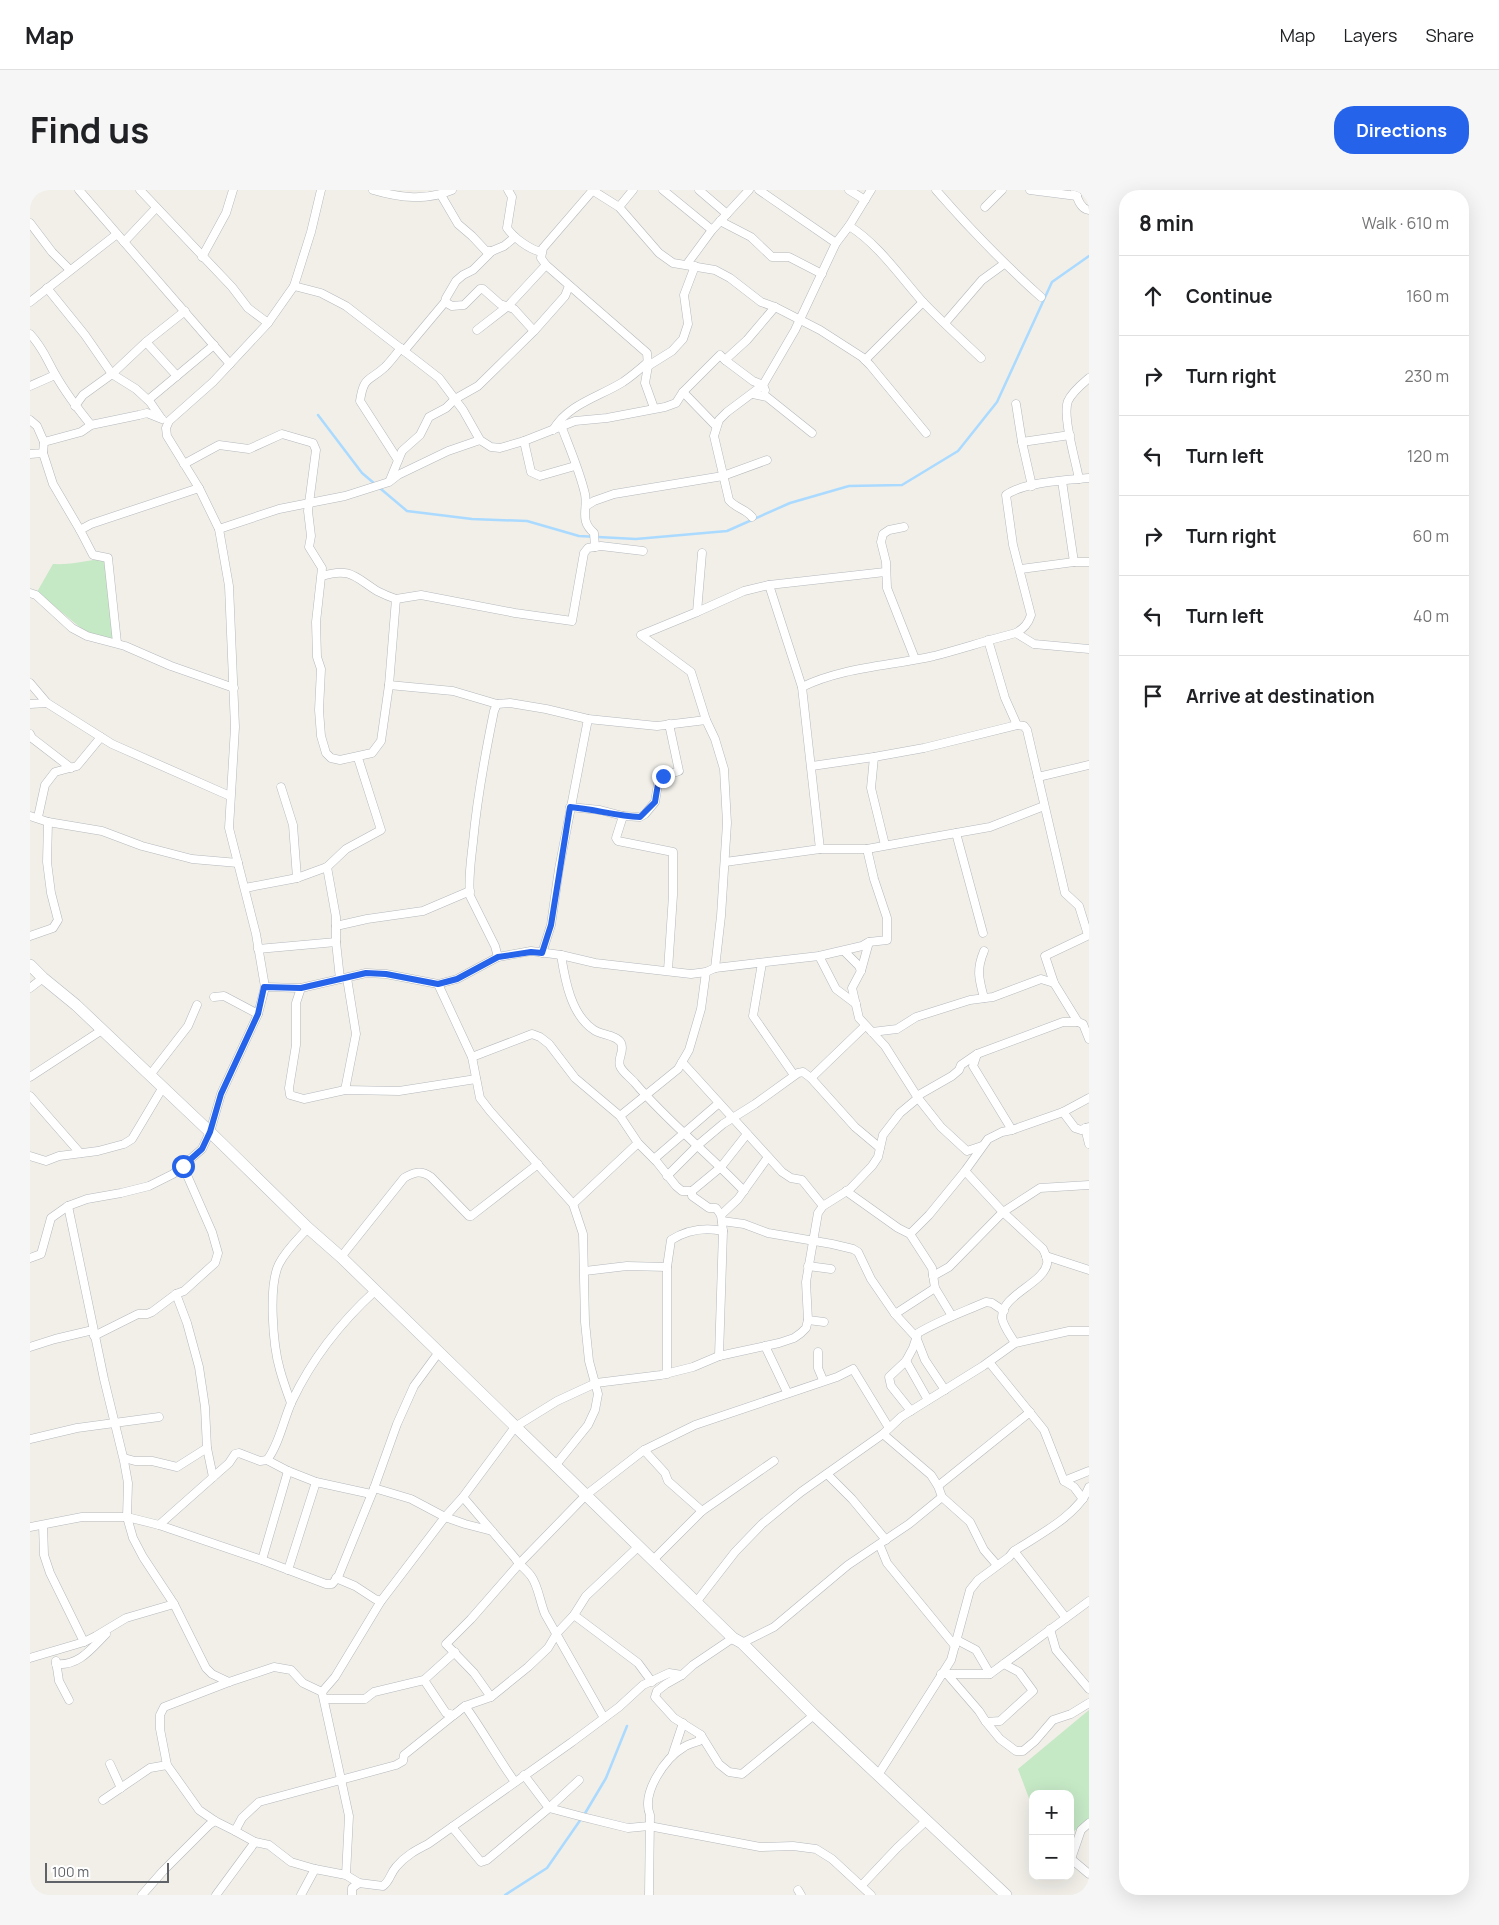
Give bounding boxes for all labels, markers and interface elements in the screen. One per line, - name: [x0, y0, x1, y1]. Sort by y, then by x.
- text: Map: [25, 18, 74, 51]
- text: Map: [1280, 23, 1315, 47]
- text: Layers: [1343, 23, 1397, 47]
- text: Share: [1425, 23, 1474, 47]
- text: Find us: [30, 106, 149, 154]
- button: Directions: [1334, 106, 1469, 154]
- text: 8 min: [1139, 209, 1194, 237]
- text: Walk · 610 m: [1362, 212, 1449, 234]
- icon: ahead: [1139, 282, 1167, 310]
- text: Continue: [1186, 283, 1272, 309]
- text: 160 m: [1406, 285, 1449, 307]
- icon: right: [1139, 362, 1167, 390]
- text: Turn right: [1186, 363, 1276, 389]
- text: 230 m: [1405, 365, 1449, 387]
- icon: left: [1139, 442, 1167, 470]
- text: Turn left: [1186, 443, 1264, 469]
- text: 120 m: [1407, 445, 1449, 467]
- icon: right: [1139, 522, 1167, 550]
- text: Turn right: [1186, 523, 1276, 549]
- text: 60 m: [1413, 525, 1449, 547]
- icon: left: [1139, 602, 1167, 630]
- text: Turn left: [1186, 603, 1264, 629]
- text: 40 m: [1413, 605, 1449, 627]
- icon: arrive: [1139, 682, 1167, 710]
- text: Arrive at destination: [1186, 683, 1375, 709]
- route end: [652, 765, 675, 788]
- route start: [172, 1155, 195, 1178]
- map controls: [1029, 1790, 1074, 1880]
- button: +: [1029, 1790, 1074, 1835]
- button: −: [1029, 1835, 1074, 1880]
- scale bar: [45, 1860, 169, 1883]
- text: 100 m: [52, 1862, 89, 1881]

